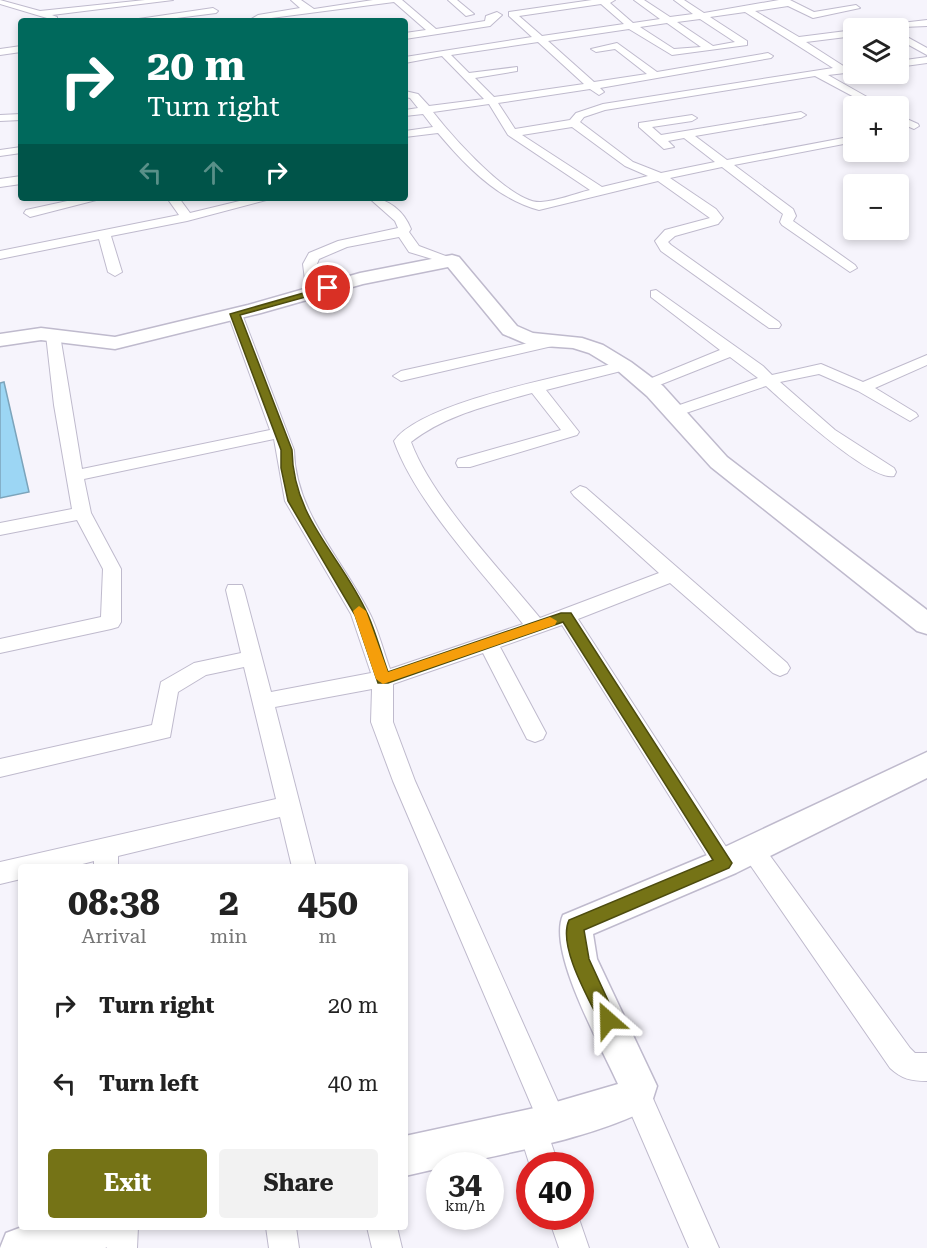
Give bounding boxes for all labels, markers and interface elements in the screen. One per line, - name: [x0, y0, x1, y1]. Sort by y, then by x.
- map controls: [843, 18, 909, 240]
- button: layers: [843, 18, 909, 84]
- text: 20 m: [147, 41, 245, 90]
- icon: right: [48, 42, 126, 120]
- text: Turn right: [147, 91, 280, 123]
- button: +: [843, 96, 909, 162]
- icon: left: [134, 156, 167, 189]
- icon: ahead: [197, 156, 230, 189]
- icon: right: [260, 156, 293, 189]
- button: −: [843, 174, 909, 240]
- pin: [302, 262, 353, 313]
- icon: arrive: [311, 271, 344, 304]
- text: 08:38: [68, 882, 160, 924]
- text: 2: [219, 882, 239, 924]
- text: 450: [298, 882, 358, 924]
- text: Arrival: [81, 924, 146, 948]
- text: min: [210, 924, 247, 948]
- text: m: [319, 924, 337, 948]
- position arrow: [576, 988, 640, 1052]
- icon: right: [48, 989, 81, 1022]
- text: Turn right: [99, 993, 214, 1018]
- text: 20 m: [328, 993, 378, 1018]
- icon: left: [48, 1067, 81, 1100]
- text: Turn left: [99, 1071, 199, 1096]
- text: 40 m: [328, 1071, 378, 1096]
- button: Exit: [48, 1149, 207, 1218]
- button: Share: [219, 1149, 378, 1218]
- speed limit sign: 40: [516, 1152, 594, 1230]
- text: 34: [448, 1166, 482, 1201]
- text: km/h: [445, 1197, 485, 1215]

